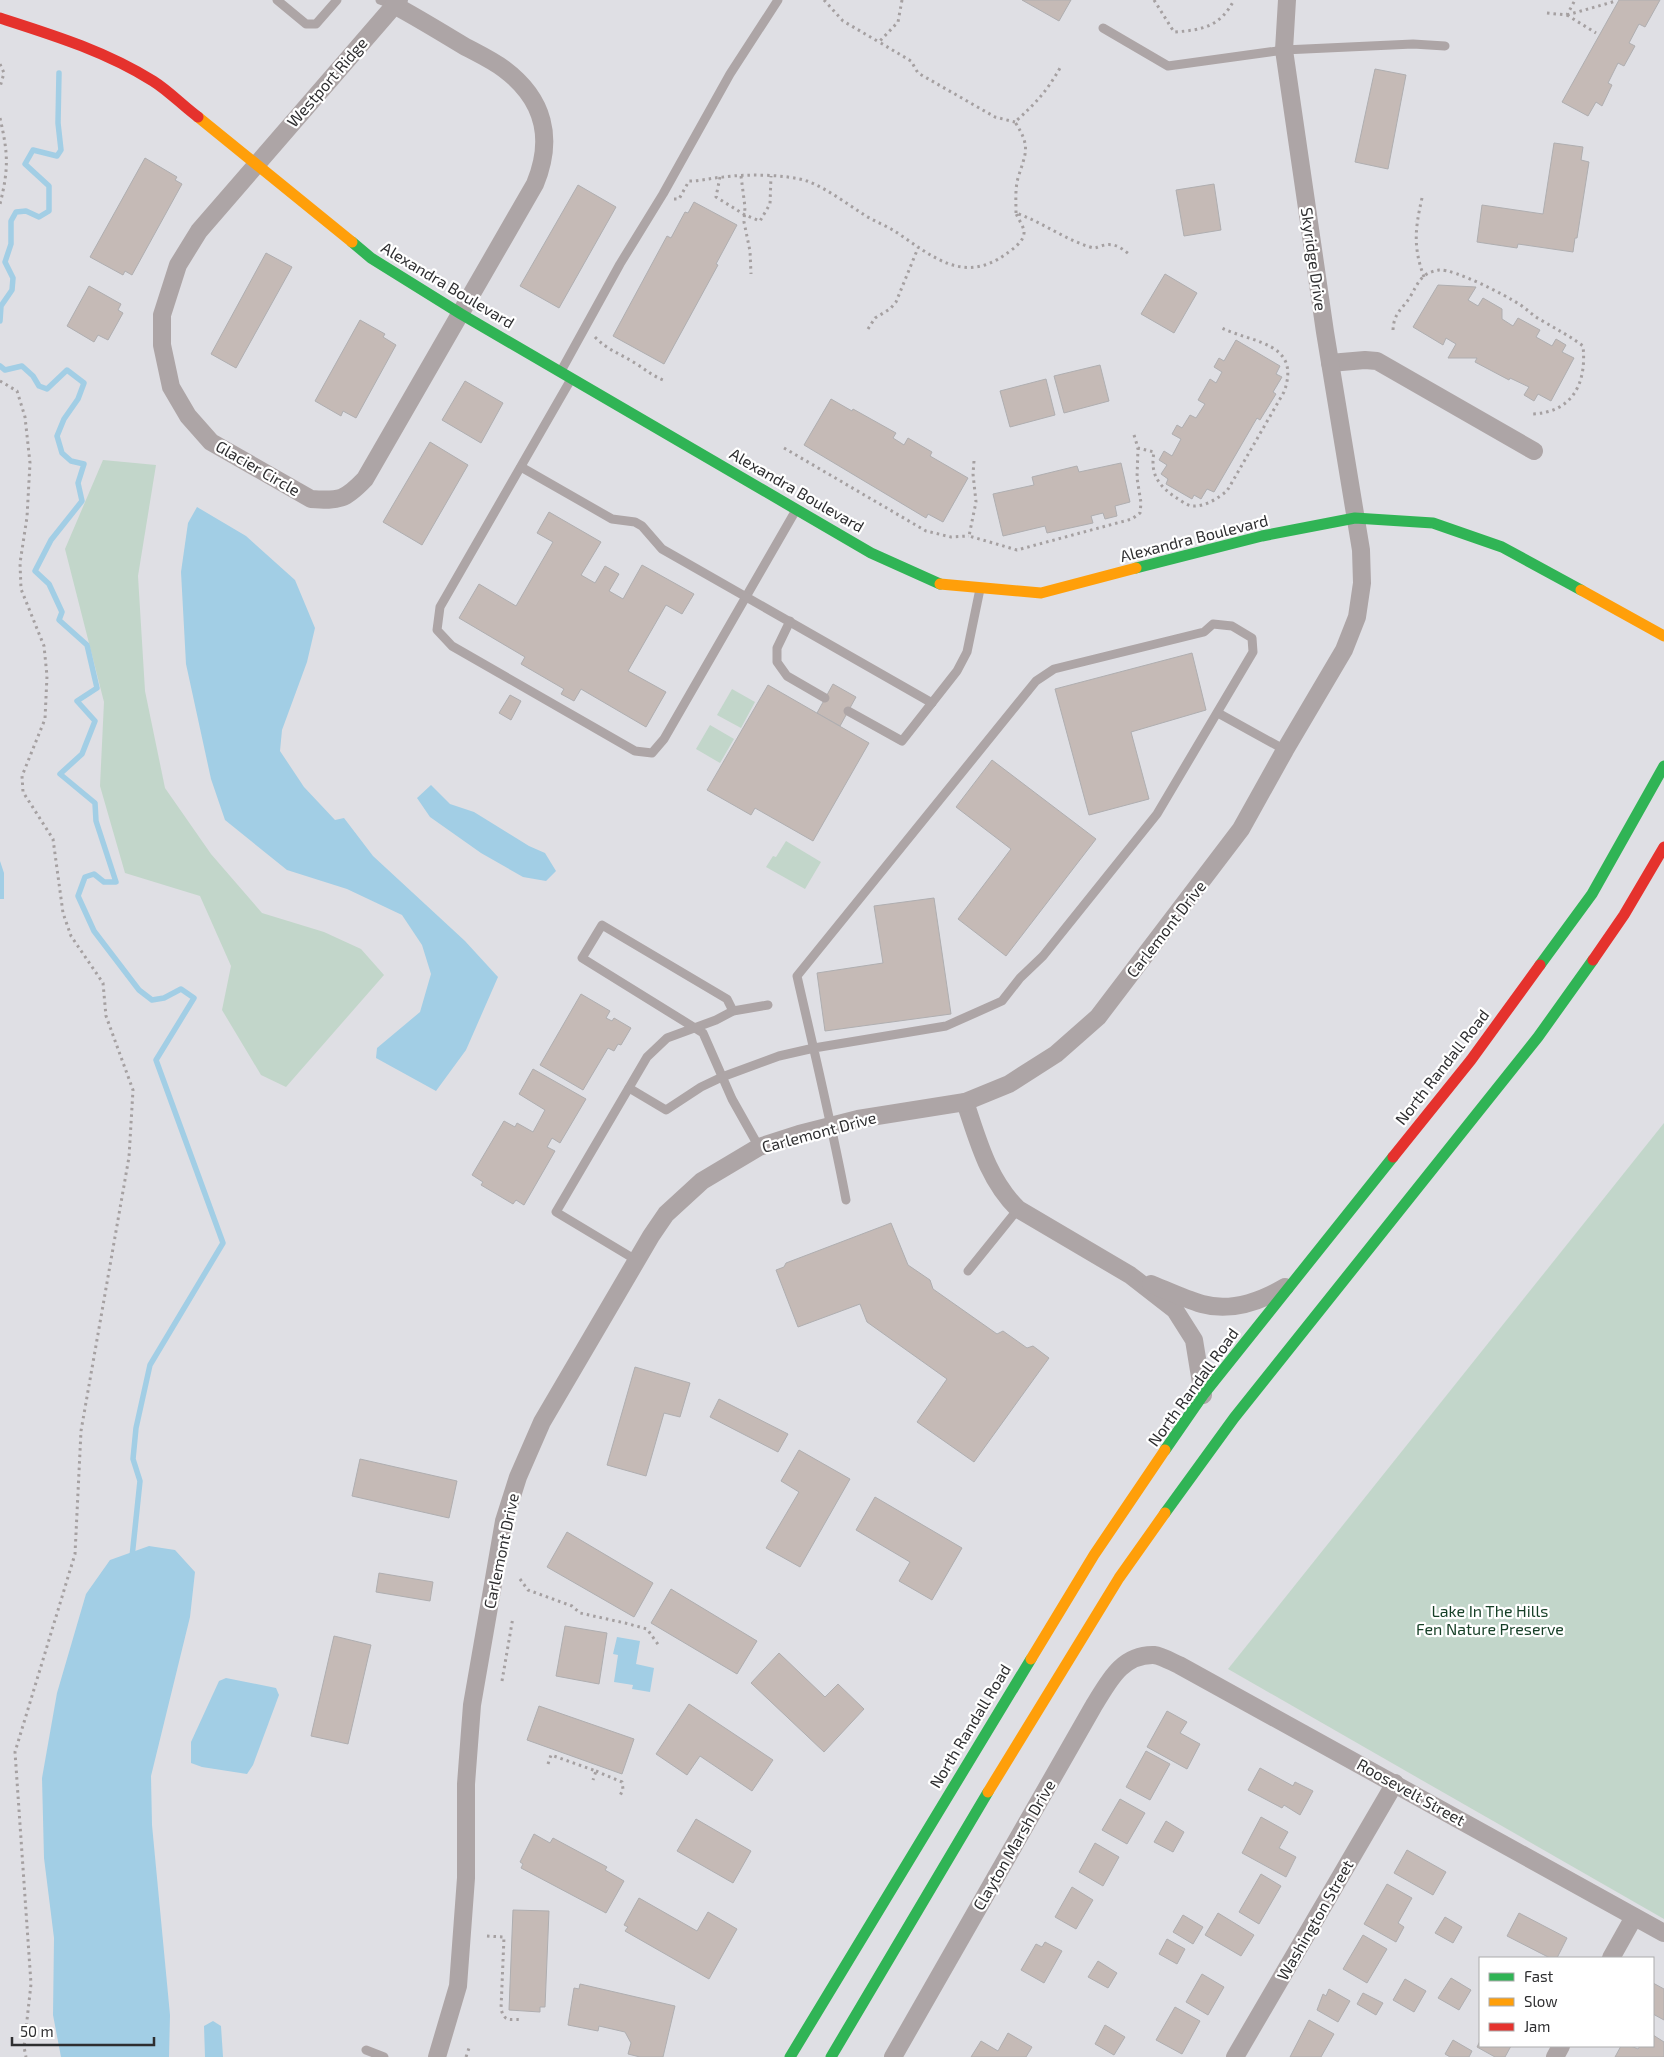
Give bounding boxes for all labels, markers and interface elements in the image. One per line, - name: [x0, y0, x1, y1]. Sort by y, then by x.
- street label: Westport Ridge: [283, 33, 371, 130]
- street label: Skyridge Drive: [1298, 206, 1331, 312]
- street label: Alexandra Boulevard: [378, 237, 518, 332]
- street label: Glacier Circle: [213, 436, 304, 499]
- street label: Alexandra Boulevard: [727, 443, 868, 536]
- street label: Alexandra Boulevard: [1118, 510, 1270, 565]
- street label: Carlemont Drive: [1122, 876, 1209, 981]
- street label: North Randall Road: [1391, 1005, 1493, 1128]
- street label: Carlemont Drive: [760, 1107, 878, 1156]
- street label: North Randall Road: [1143, 1324, 1242, 1449]
- street label: Carlemont Drive: [479, 1491, 522, 1610]
- park label: Lake In The Hills Fen Nature Preserve: [1416, 1601, 1564, 1638]
- street label: North Randall Road: [925, 1660, 1014, 1791]
- street label: Roosevelt Street: [1354, 1754, 1469, 1829]
- street label: Clayton Marsh Drive: [968, 1776, 1059, 1913]
- street label: Washington Street: [1272, 1856, 1357, 1983]
- legend: [1479, 1957, 1654, 2047]
- text: Fast: [1524, 1967, 1554, 1985]
- text: Slow: [1524, 1992, 1558, 2010]
- scale bar: [12, 2014, 155, 2046]
- text: Jam: [1524, 2017, 1550, 2035]
- text: 50 m: [20, 2022, 54, 2040]

